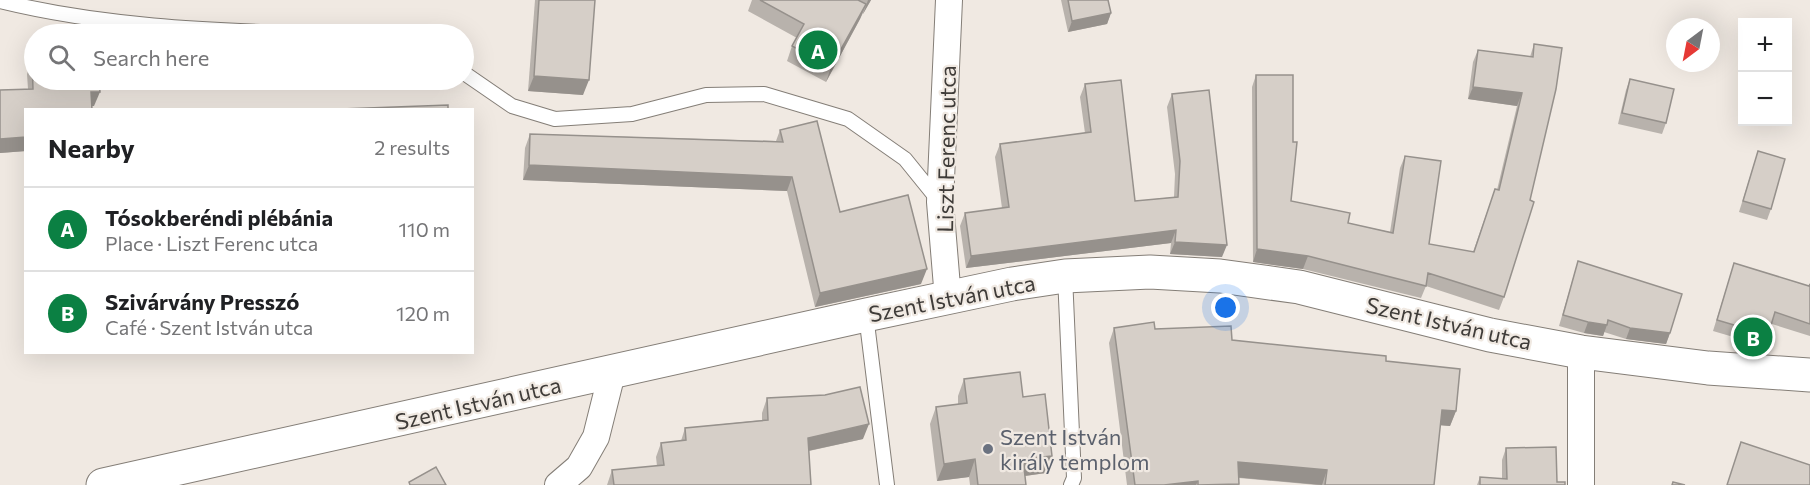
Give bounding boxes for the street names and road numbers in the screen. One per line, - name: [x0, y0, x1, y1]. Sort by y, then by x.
- street label: Liszt Ferenc utca: [931, 65, 961, 233]
- street label: Szent István utca: [866, 269, 1038, 327]
- street label: Szent István utca: [1364, 291, 1534, 355]
- street label: Szent István utca: [393, 371, 563, 435]

